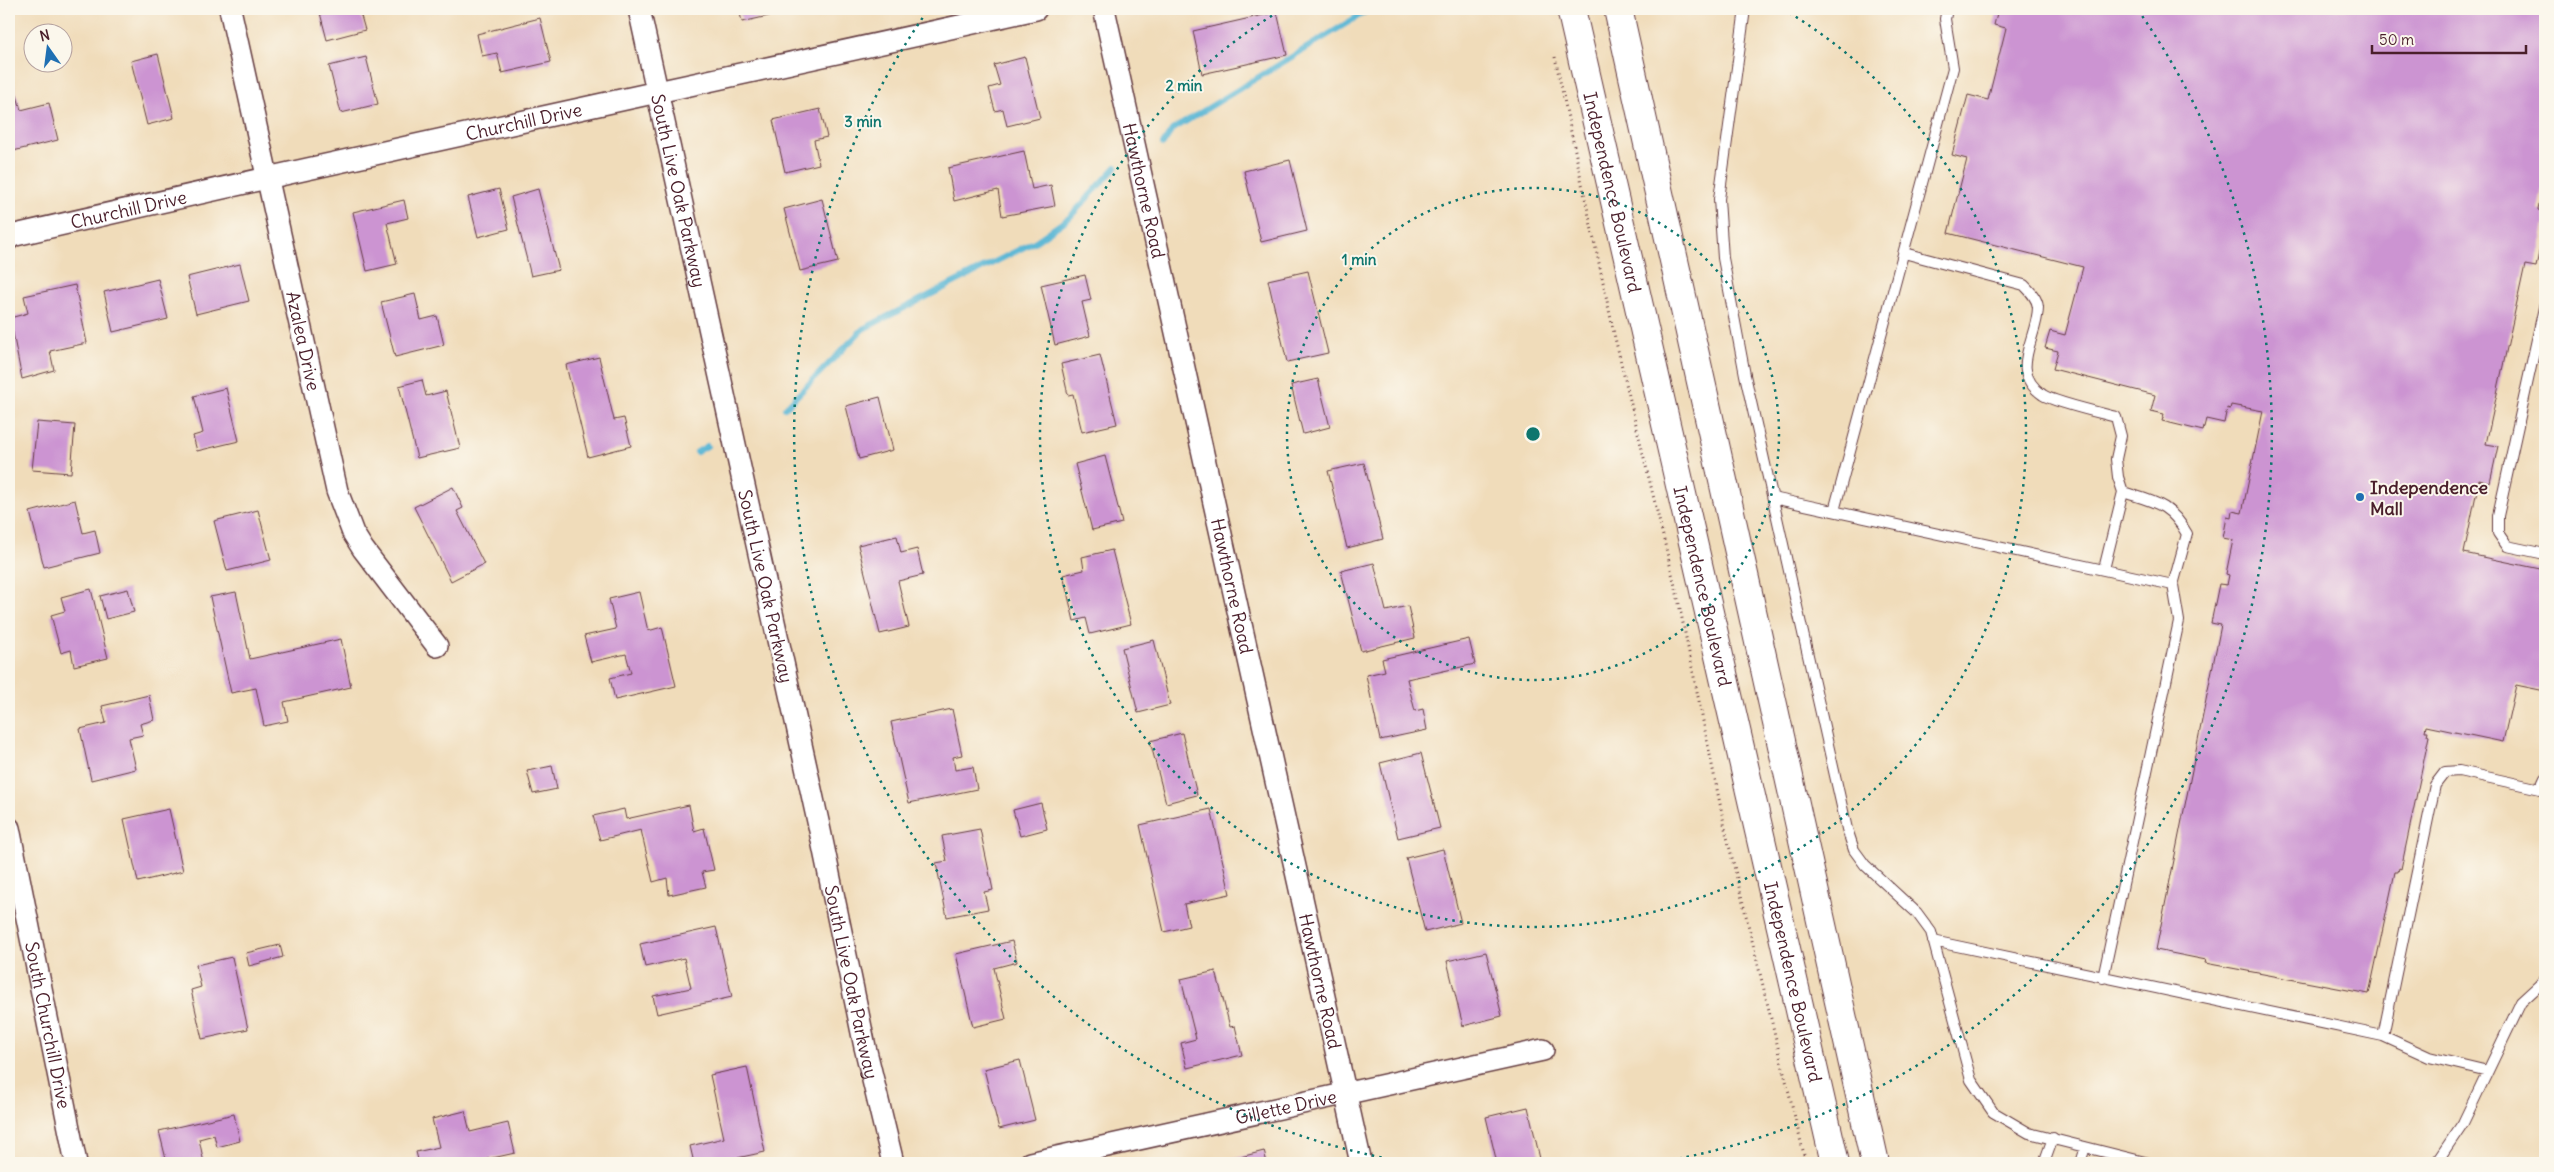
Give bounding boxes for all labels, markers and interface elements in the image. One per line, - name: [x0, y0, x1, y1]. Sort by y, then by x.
- north arrow: [22, 22, 72, 72]
- scale bar: [2372, 22, 2525, 54]
- text: N: [38, 25, 52, 45]
- text: 50 m: [2379, 30, 2414, 49]
- text: 2 min: [1166, 76, 1203, 95]
- street label: Independence Boulevard: [1579, 90, 1647, 295]
- street label: South Live Oak Parkway: [647, 92, 711, 290]
- street label: Churchill Drive: [463, 97, 584, 145]
- text: 3 min: [844, 112, 882, 131]
- street label: Hawthorne Road: [1118, 121, 1171, 261]
- street label: Churchill Drive: [68, 185, 189, 233]
- text: 1 min: [1342, 250, 1377, 269]
- street label: Azalea Drive: [281, 289, 326, 393]
- centre of rings: [1524, 425, 1542, 443]
- place label: Independence Mall: [2370, 476, 2488, 520]
- street label: Independence Boulevard: [1669, 484, 1737, 689]
- street label: South Live Oak Parkway: [734, 487, 799, 685]
- marker: Independence Mall: [2354, 491, 2366, 503]
- street label: Hawthorne Road: [1206, 516, 1259, 656]
- street label: Independence Boulevard: [1759, 879, 1828, 1085]
- street label: South Live Oak Parkway: [820, 883, 884, 1081]
- street label: Hawthorne Road: [1294, 911, 1347, 1051]
- street label: South Churchill Drive: [20, 940, 76, 1111]
- street label: Gillette Drive: [1233, 1084, 1339, 1129]

